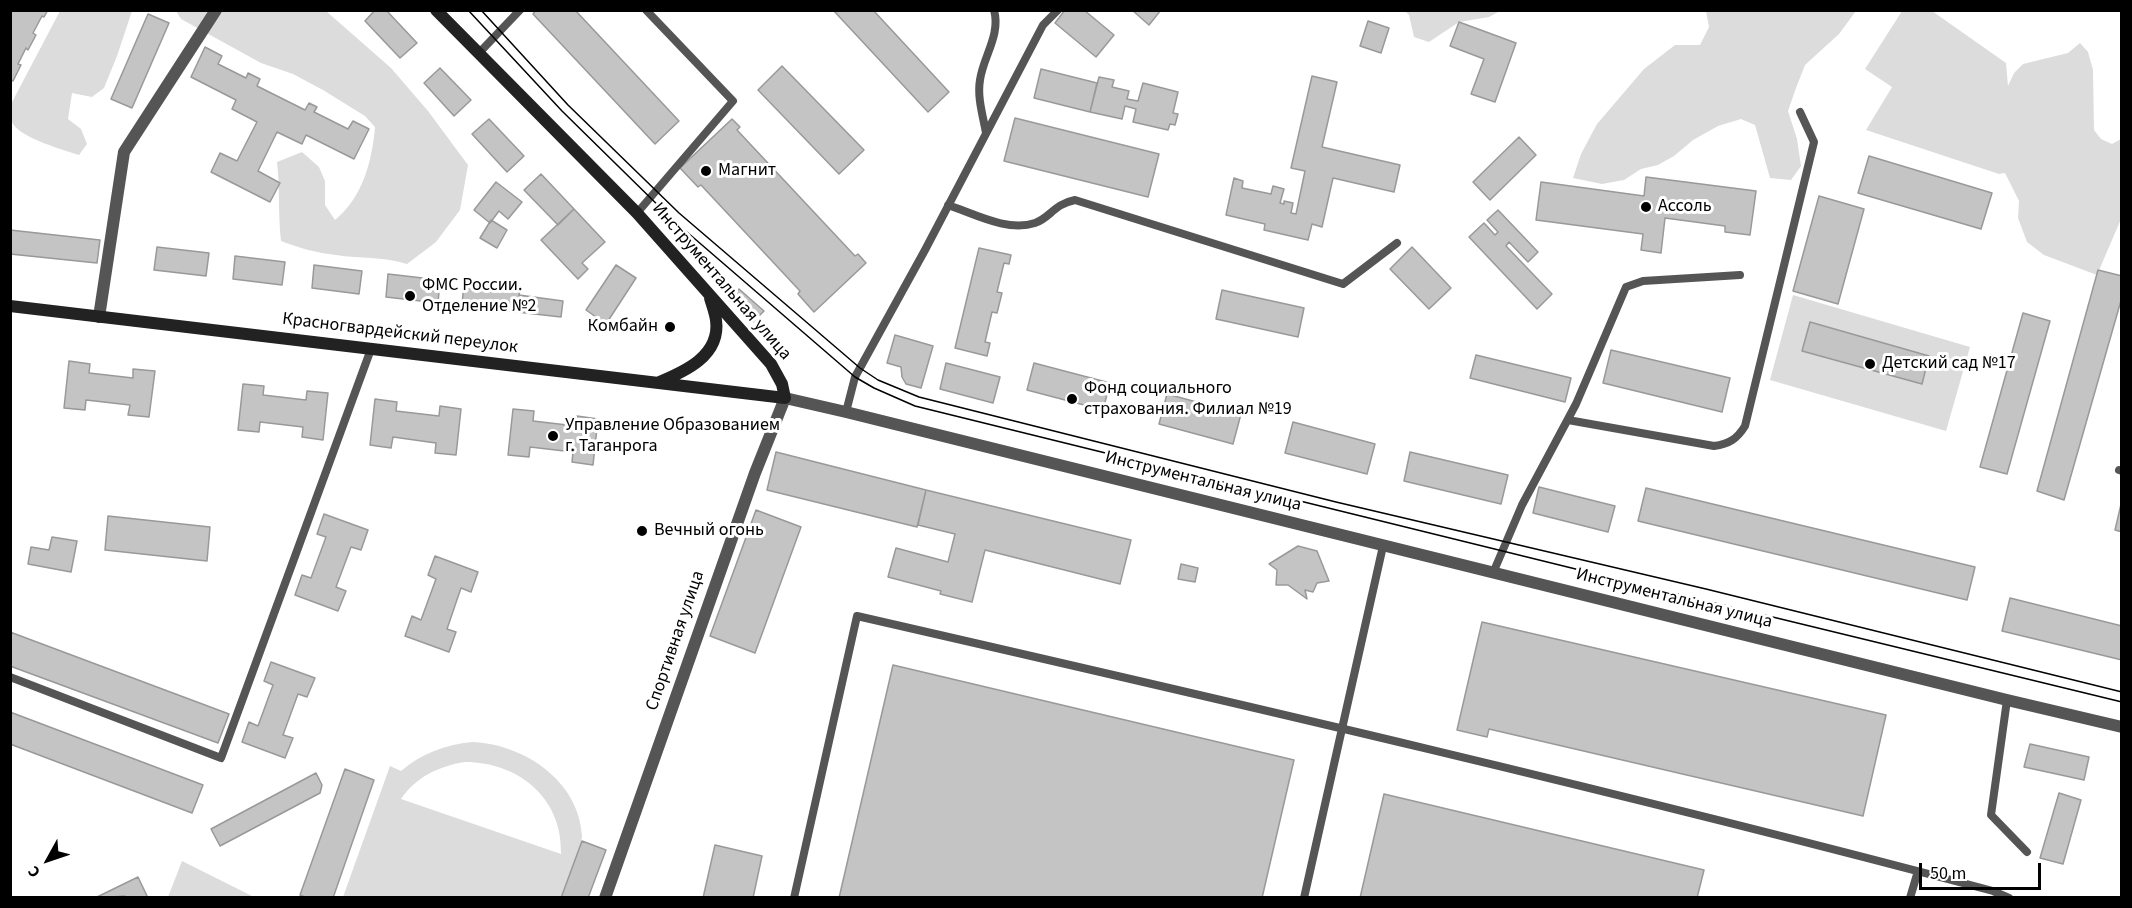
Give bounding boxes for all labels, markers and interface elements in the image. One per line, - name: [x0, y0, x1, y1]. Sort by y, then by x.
- place label: Магнит: [718, 160, 776, 182]
- marker: Магнит: [699, 164, 713, 178]
- place label: Ассоль: [1658, 196, 1712, 218]
- street label: Инструментальная улица: [647, 199, 795, 365]
- marker: Ассоль: [1639, 200, 1653, 214]
- place label: ФМС России. Отделение №2: [422, 275, 537, 318]
- marker: ФМС России. Отделение №2: [403, 289, 417, 303]
- street label: Красногвардейский переулок: [281, 309, 519, 359]
- place label: Комбайн: [588, 316, 658, 338]
- marker: Комбайн: [663, 320, 677, 334]
- place label: Детский сад №17: [1882, 353, 2016, 375]
- marker: Детский сад №17: [1863, 357, 1877, 371]
- place label: Фонд социального страхования. Филиал №19: [1084, 378, 1292, 420]
- marker: Фонд социального страхования. Филиал №19: [1065, 392, 1079, 406]
- place label: Управление Образованием г. Таганрога: [565, 415, 780, 458]
- marker: Управление Образованием г. Таганрога: [546, 429, 560, 443]
- street label: Инструментальная улица: [1103, 447, 1303, 517]
- place label: Вечный огонь: [654, 520, 764, 542]
- marker: Вечный огонь: [635, 524, 649, 538]
- street label: Инструментальная улица: [1574, 564, 1774, 634]
- street label: Спортивная улица: [642, 568, 710, 714]
- north arrow: [18, 830, 78, 890]
- scale bar: [1922, 851, 2044, 889]
- text: С: [23, 861, 46, 882]
- text: 50 m: [1930, 861, 1966, 886]

